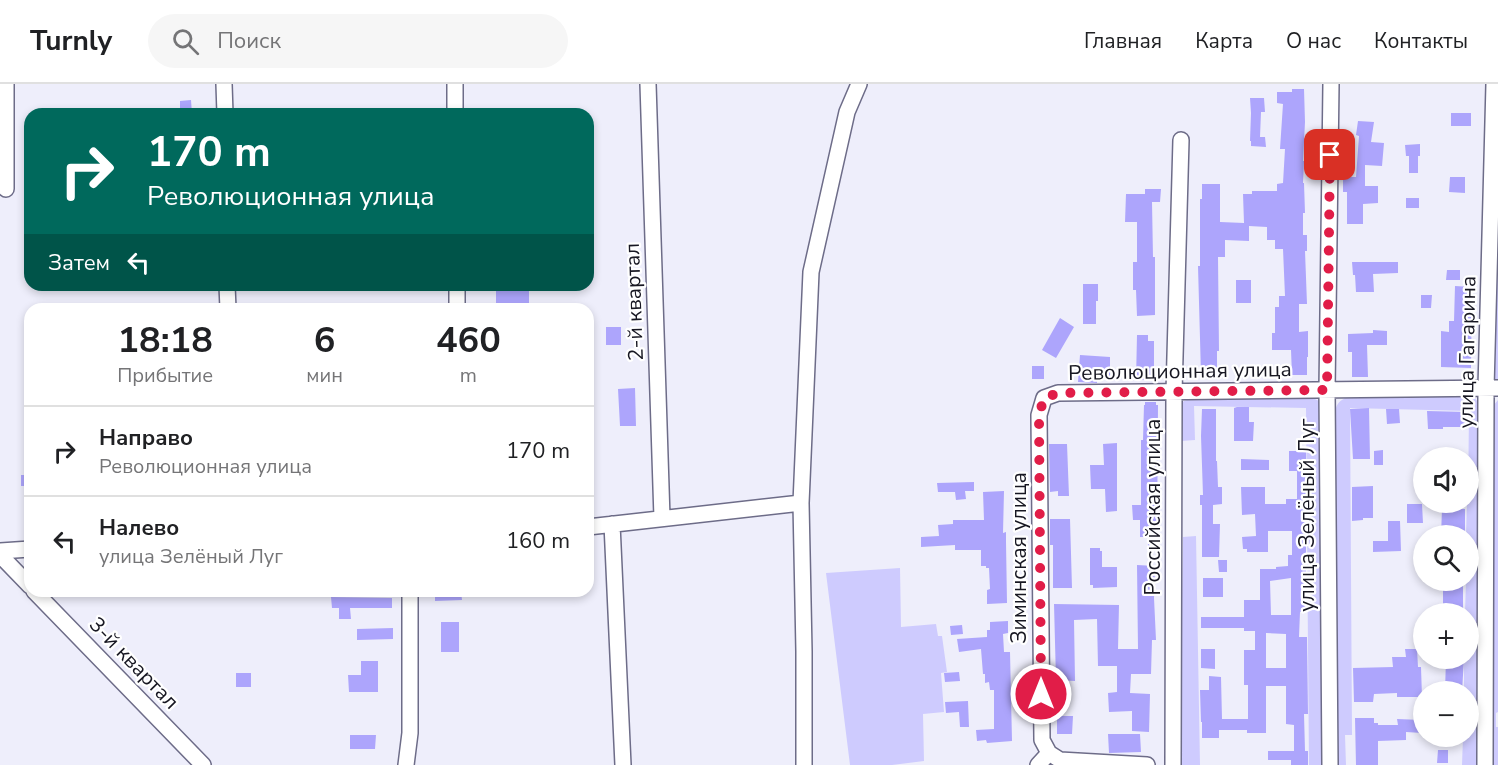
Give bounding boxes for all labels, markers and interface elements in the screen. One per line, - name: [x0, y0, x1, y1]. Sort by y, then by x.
- search box: [148, 14, 568, 68]
- text: Turnly: [30, 22, 112, 60]
- icon: search: [169, 25, 202, 58]
- text: Поиск: [217, 26, 281, 56]
- text: Главная: [1084, 27, 1162, 55]
- text: Карта: [1195, 27, 1253, 55]
- text: О нас: [1286, 27, 1341, 55]
- text: Контакты: [1374, 27, 1468, 55]
- text: 170 m: [147, 124, 271, 181]
- pin: [1304, 129, 1355, 180]
- icon: right: [48, 132, 126, 210]
- icon: arrive: [1313, 138, 1346, 171]
- text: Революционная улица: [147, 178, 435, 215]
- street label: 2-й квартал: [618, 242, 650, 362]
- icon: left: [122, 246, 155, 279]
- text: Затем: [48, 248, 110, 278]
- street label: улица Гагарина: [1452, 275, 1482, 429]
- text: 18:18: [117, 316, 213, 365]
- text: 6: [314, 316, 335, 365]
- text: 460: [436, 316, 501, 365]
- street label: Революционная улица: [1068, 355, 1292, 387]
- text: Прибытие: [117, 362, 213, 389]
- text: мин: [306, 362, 343, 389]
- text: m: [460, 362, 477, 389]
- street label: улица Зелёный Луг: [1293, 418, 1321, 612]
- street label: Российская улица: [1139, 419, 1167, 595]
- text: Направо: [99, 423, 193, 453]
- icon: right: [48, 435, 81, 468]
- text: 170 m: [506, 436, 570, 466]
- map controls: [1413, 447, 1479, 747]
- button: sound: [1413, 447, 1479, 513]
- text: Революционная улица: [99, 453, 312, 480]
- street label: Зиминская улица: [1005, 472, 1033, 644]
- text: Налево: [99, 513, 179, 543]
- icon: left: [48, 525, 81, 558]
- button: search: [1413, 525, 1479, 591]
- text: 160 m: [506, 526, 570, 556]
- text: улица Зелёный Луг: [99, 543, 283, 570]
- button: +: [1413, 603, 1479, 669]
- street label: 3-й квартал: [83, 611, 185, 715]
- position arrow: [1009, 662, 1073, 726]
- button: −: [1413, 681, 1479, 747]

